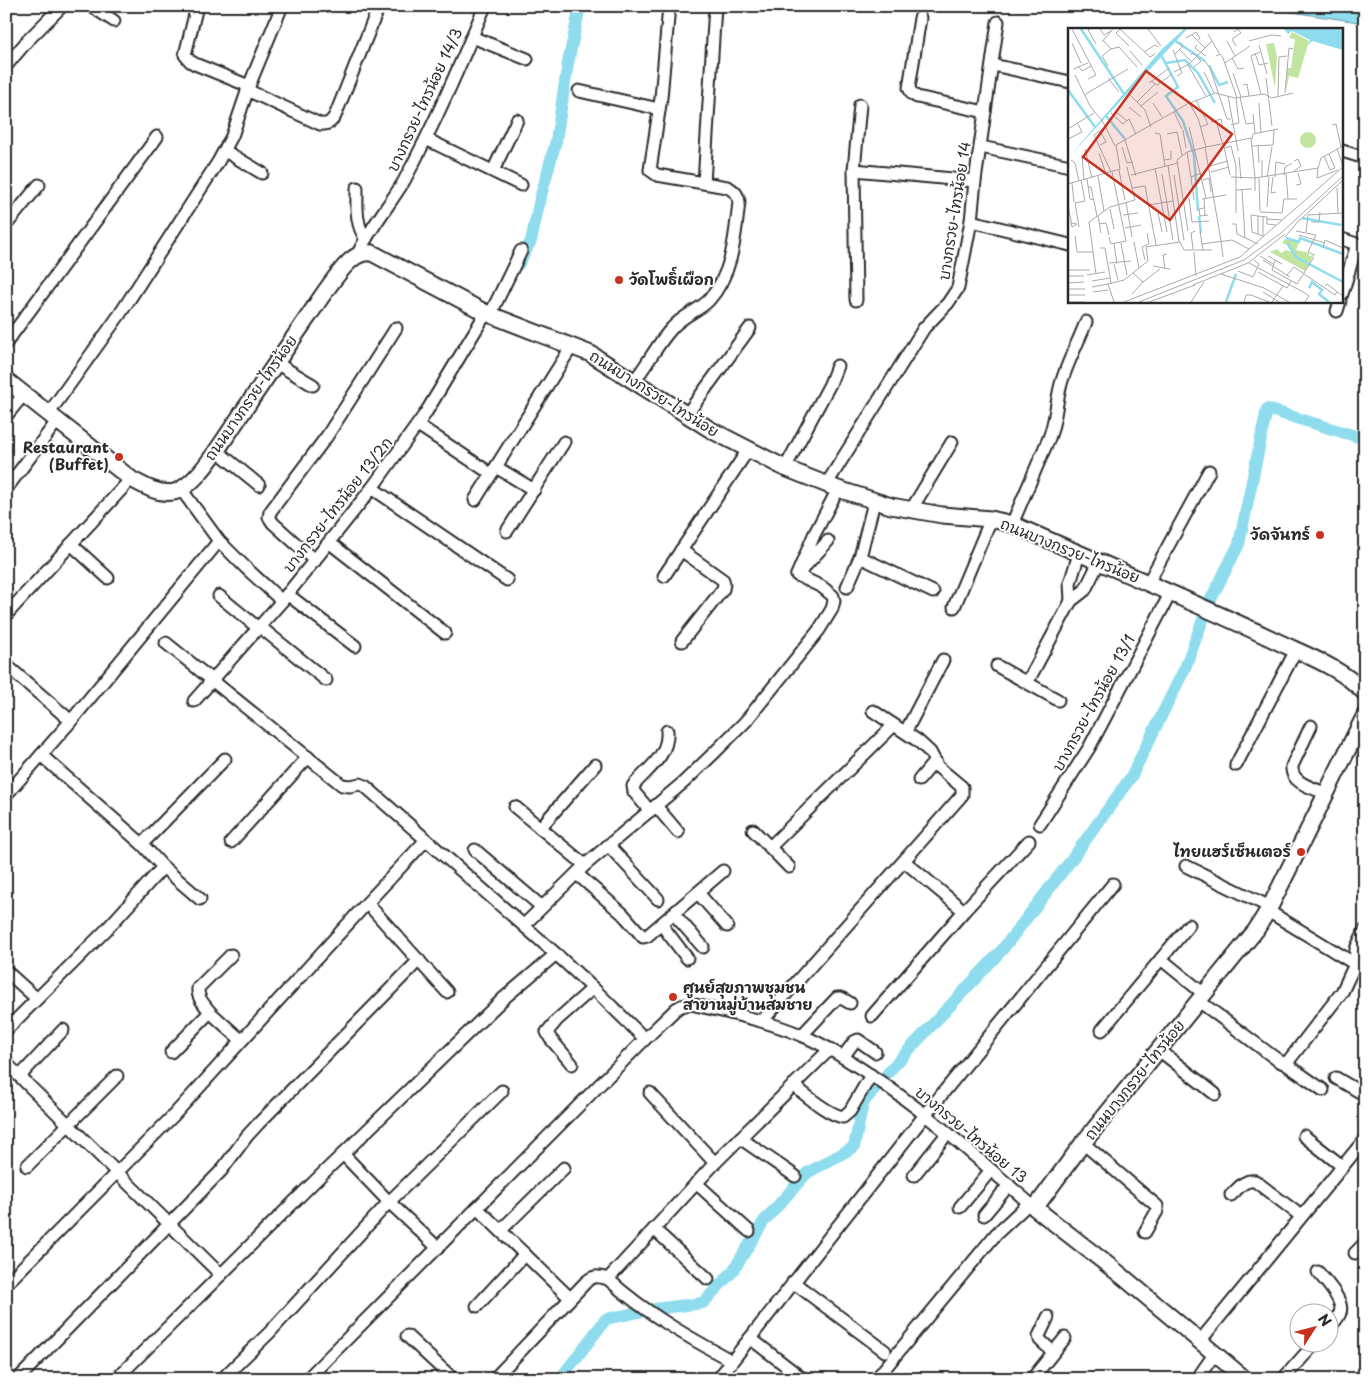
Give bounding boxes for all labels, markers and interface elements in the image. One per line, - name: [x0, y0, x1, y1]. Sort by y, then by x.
- street label: บางกรวย-ไทรน้อย 14/3: [380, 24, 467, 175]
- inset map: [1068, 28, 1344, 302]
- street label: บางกรวย-ไทรน้อย 14: [931, 140, 976, 282]
- place label: วัดโพธิ์เผือก: [629, 266, 714, 290]
- marker: วัดโพธิ์เผือก: [613, 274, 625, 286]
- street label: ถนนบางกรวย-ไทรน้อย: [198, 330, 302, 465]
- street label: ถนนบางกรวย-ไทรน้อย: [586, 344, 724, 442]
- street label: บางกรวย-ไทรน้อย 13/2ก: [276, 431, 397, 577]
- place label: Restaurant (Buffet): [23, 435, 109, 475]
- marker: Restaurant (Buffet): [113, 451, 125, 463]
- street label: ถนนบางกรวย-ไทรน้อย: [997, 511, 1144, 588]
- place label: วัดจันทร์: [1250, 522, 1310, 545]
- marker: วัดจันทร์: [1314, 529, 1326, 541]
- street label: บางกรวย-ไทรน้อย 13/1: [1045, 630, 1140, 775]
- place label: ไทยแฮร์เซ็นเตอร์: [1172, 839, 1291, 862]
- marker: ไทยแฮร์เซ็นเตอร์: [1295, 846, 1307, 858]
- place label: ศูนย์สุขภาพชุมชน สาขาหมู่บ้านสมชาย: [683, 975, 813, 1016]
- marker: ศูนย์สุขภาพชุมชน สาขาหมู่บ้านสมชาย: [667, 991, 679, 1003]
- street label: ถนนบางกรวย-ไทรน้อย: [1078, 1014, 1190, 1144]
- street label: บางกรวย-ไทรน้อย 13: [911, 1080, 1033, 1188]
- north arrow: [1288, 1302, 1338, 1352]
- text: N: [1313, 1309, 1337, 1331]

